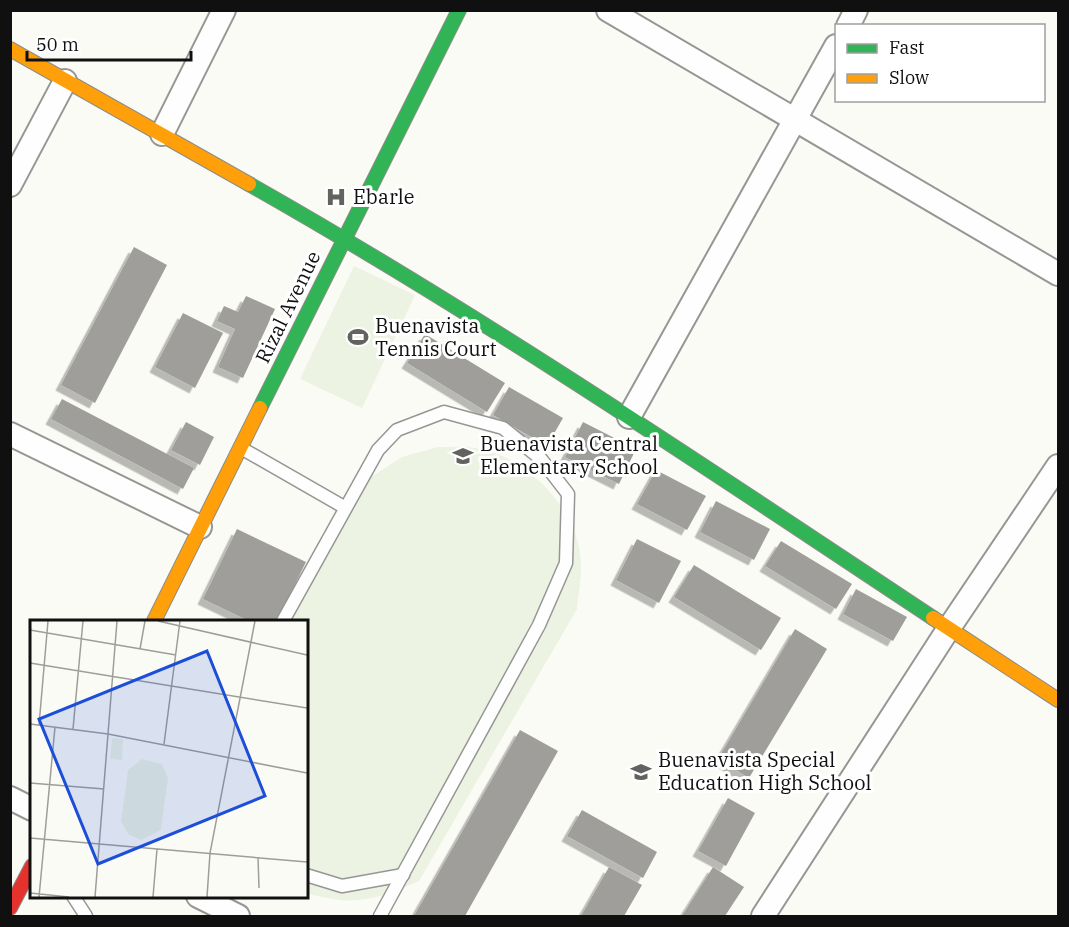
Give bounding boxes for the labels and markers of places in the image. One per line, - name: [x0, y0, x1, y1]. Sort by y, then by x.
- place label: Ebarle: [353, 183, 414, 210]
- hospital icon: Ebarle: [324, 185, 348, 209]
- place label: Buenavista Tennis Court: [375, 312, 497, 362]
- sports icon: Buenavista Tennis Court: [346, 325, 370, 349]
- place label: Buenavista Central Elementary School: [480, 430, 658, 480]
- school or university icon: Buenavista Central Elementary School: [451, 444, 475, 468]
- place label: Buenavista Special Education High School: [658, 746, 872, 796]
- school or university icon: Buenavista Special Education High School: [629, 760, 653, 784]

